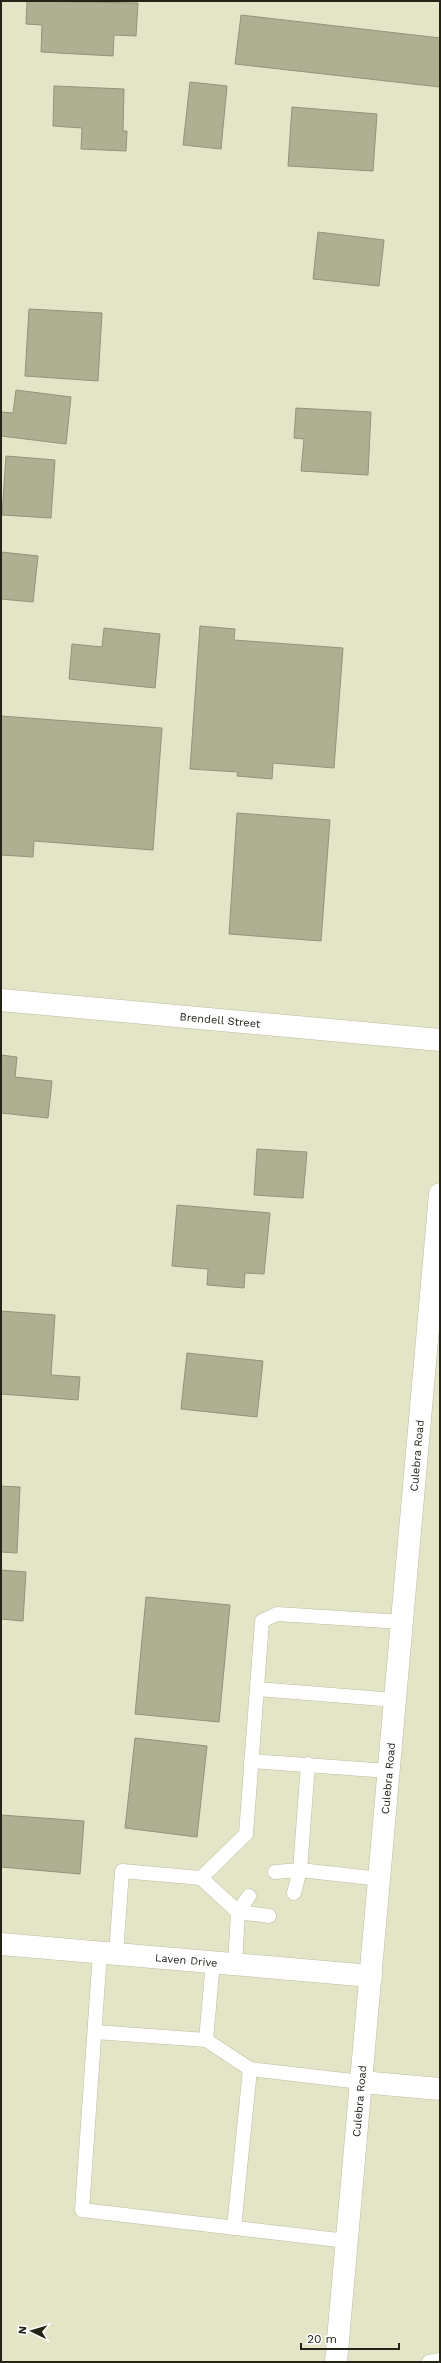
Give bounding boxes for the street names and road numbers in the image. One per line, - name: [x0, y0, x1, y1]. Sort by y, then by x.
- street label: Brendell Street: [179, 1010, 261, 1031]
- street label: Culebra Road: [408, 1419, 427, 1492]
- street label: Culebra Road: [379, 1742, 398, 1815]
- street label: Laven Drive: [154, 1951, 218, 1970]
- street label: Culebra Road: [350, 2065, 369, 2137]

